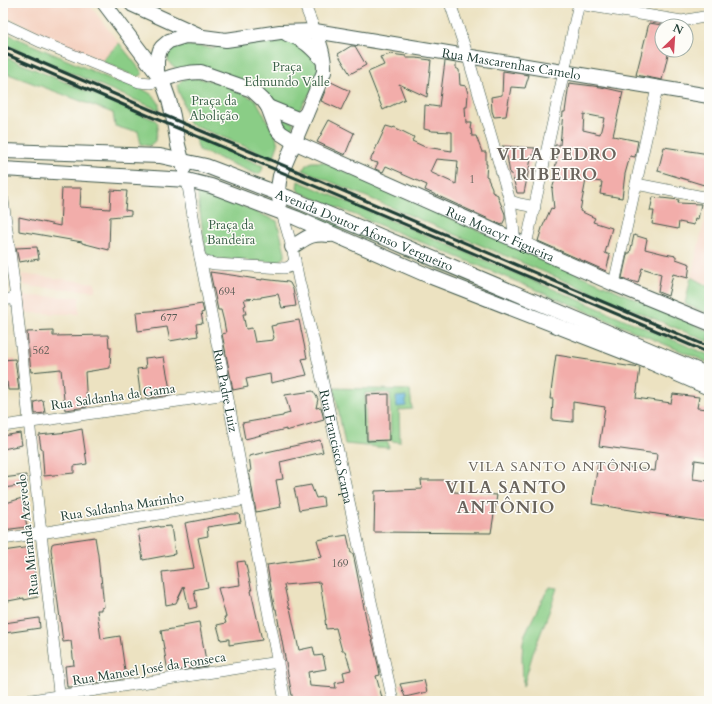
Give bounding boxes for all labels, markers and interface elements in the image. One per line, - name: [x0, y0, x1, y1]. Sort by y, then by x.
- north arrow: [654, 18, 694, 58]
- text: N: [671, 21, 686, 38]
- street label: Rua Mascarenhas Camelo: [441, 44, 582, 85]
- park label: Praça Edmundo Valle: [244, 58, 330, 91]
- park label: Praça da Abolição: [190, 92, 238, 125]
- district label: VILA PEDRO RIBEIRO: [496, 143, 618, 186]
- house number: 1: [469, 172, 475, 187]
- street label: Avenida Doutor Afonso Vergueiro: [273, 185, 456, 276]
- street label: Rua Moacyr Figueira: [443, 203, 557, 267]
- park label: Praça da Bandeira: [207, 216, 256, 249]
- house number: 694: [219, 284, 236, 299]
- house number: 677: [161, 310, 178, 325]
- house number: 562: [33, 343, 50, 358]
- street label: Rua Padre Luiz: [208, 348, 242, 434]
- street label: Rua Saldanha da Gama: [50, 379, 177, 415]
- street label: Rua Francisco Scarpa: [315, 388, 357, 506]
- district label: VILA SANTO ANTÔNIO: [468, 457, 652, 476]
- street label: Rua Miranda Azevedo: [13, 473, 43, 597]
- district label: VILA SANTO ANTÔNIO: [445, 476, 567, 519]
- street label: Rua Saldanha Marinho: [59, 488, 185, 526]
- house number: 169: [332, 556, 349, 571]
- street label: Rua Manoel José da Fonseca: [71, 648, 228, 690]

